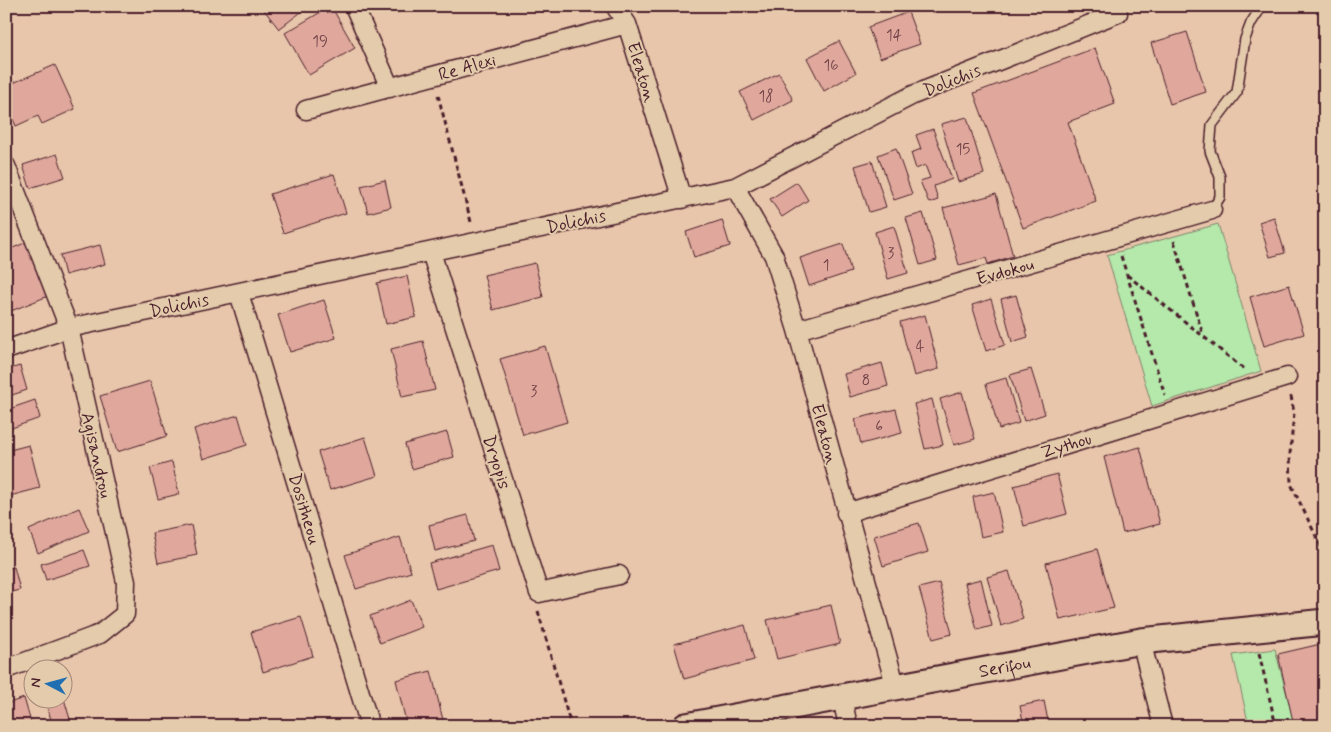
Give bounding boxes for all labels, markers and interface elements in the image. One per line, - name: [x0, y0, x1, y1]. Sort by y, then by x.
- house number: 14: [886, 26, 902, 46]
- house number: 19: [312, 32, 328, 52]
- street label: Eleaton: [621, 39, 662, 105]
- street label: Re Alexi: [436, 49, 499, 87]
- house number: 16: [823, 56, 839, 76]
- street label: Dolichis: [920, 58, 985, 103]
- house number: 18: [759, 87, 773, 107]
- house number: 15: [956, 140, 970, 160]
- street label: Dolichis: [544, 204, 608, 240]
- house number: 3: [888, 244, 895, 264]
- street label: Evdokou: [974, 252, 1037, 292]
- house number: 1: [823, 256, 829, 276]
- street label: Dolichis: [147, 288, 211, 324]
- house number: 4: [916, 337, 925, 357]
- house number: 8: [862, 371, 870, 391]
- house number: 3: [531, 382, 538, 402]
- street label: Eleaton: [804, 401, 844, 467]
- street label: Agisandrou: [75, 410, 118, 500]
- house number: 6: [875, 417, 883, 437]
- street label: Zythou: [1038, 427, 1095, 465]
- street label: Dryopis: [476, 432, 516, 492]
- street label: Dositheou: [282, 471, 326, 548]
- street label: Serifou: [977, 651, 1032, 684]
- north arrow: [22, 660, 72, 710]
- text: N: [27, 677, 46, 688]

